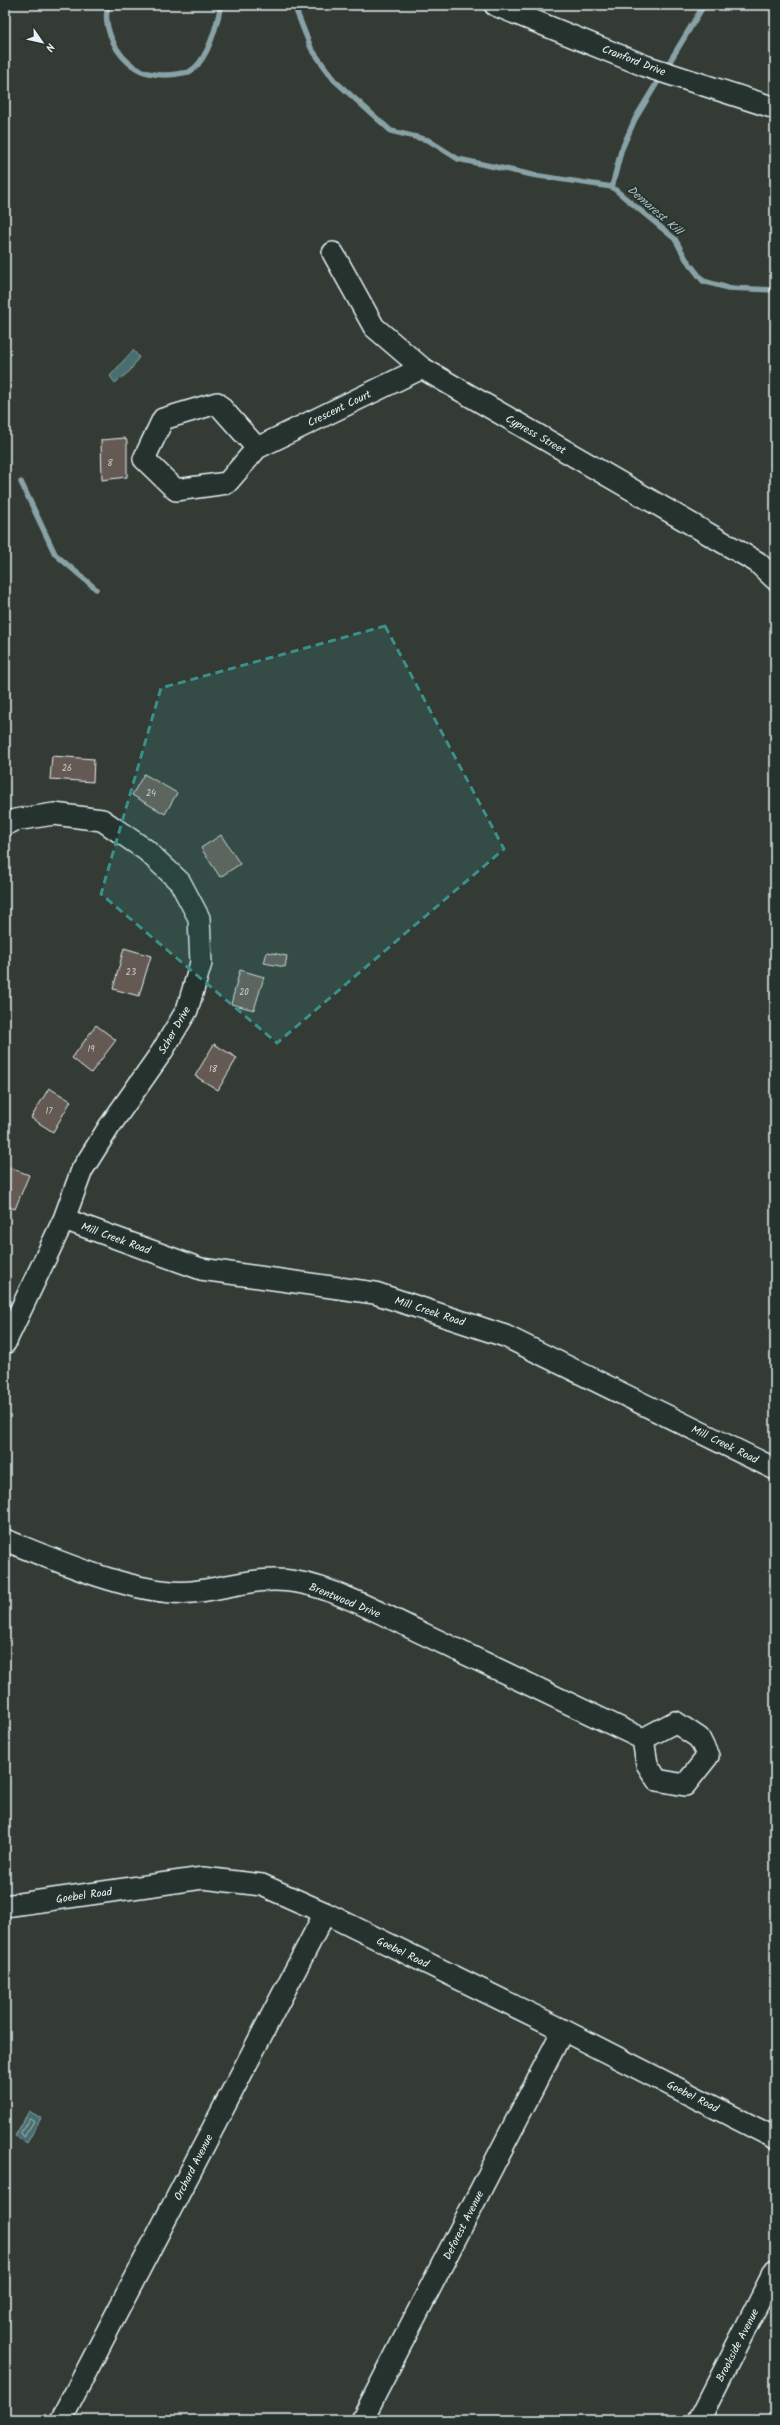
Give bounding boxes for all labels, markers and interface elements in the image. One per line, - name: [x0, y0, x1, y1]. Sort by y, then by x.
- north arrow: [22, 22, 62, 62]
- text: N: [40, 39, 59, 55]
- street label: Cranford Drive: [599, 41, 668, 81]
- water label: Demarest Kill: [623, 181, 688, 241]
- street label: Crescent Court: [304, 385, 375, 432]
- street label: Cypress Street: [502, 410, 570, 460]
- house number: 8: [107, 456, 113, 471]
- house number: 26: [62, 761, 72, 776]
- house number: 24: [146, 786, 156, 801]
- house number: 23: [126, 965, 136, 980]
- house number: 20: [239, 985, 249, 1000]
- street label: Scher Drive: [154, 1003, 196, 1058]
- house number: 19: [87, 1042, 95, 1057]
- house number: 18: [209, 1062, 218, 1077]
- house number: 17: [46, 1104, 53, 1119]
- street label: Mill Creek Road: [78, 1218, 153, 1260]
- street label: Mill Creek Road: [392, 1292, 468, 1332]
- street label: Mill Creek Road: [688, 1421, 762, 1469]
- street label: Brentwood Drive: [306, 1578, 383, 1624]
- street label: Goebel Road: [55, 1883, 114, 1909]
- street label: Goebel Road: [373, 1932, 432, 1974]
- street label: Goebel Road: [663, 2076, 722, 2118]
- street label: Orchard Avenue: [169, 2131, 218, 2204]
- street label: Deforest Avenue: [439, 2188, 489, 2263]
- street label: Brookside Avenue: [712, 2306, 764, 2385]

